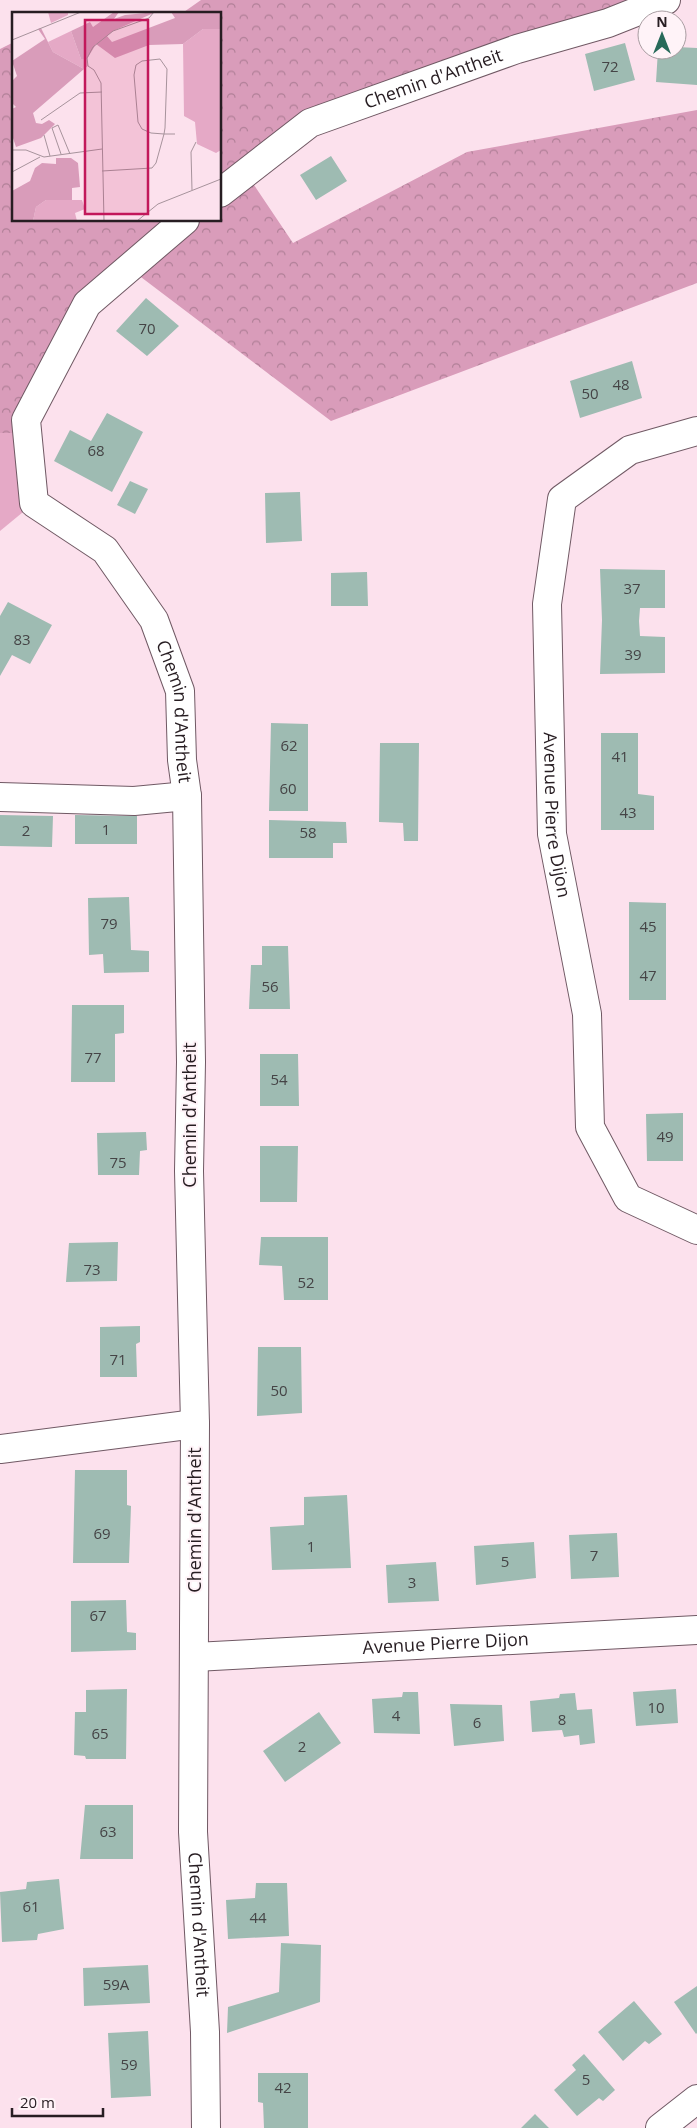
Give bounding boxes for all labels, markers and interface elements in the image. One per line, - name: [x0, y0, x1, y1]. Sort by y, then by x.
- north arrow: [637, 10, 687, 60]
- inset map: [12, 12, 221, 221]
- text: N: [656, 12, 668, 31]
- street label: Chemin d'Antheit: [361, 42, 506, 114]
- house number: 72: [601, 56, 619, 76]
- house number: 70: [138, 318, 156, 338]
- house number: 48: [612, 374, 630, 394]
- house number: 50: [581, 383, 599, 403]
- house number: 68: [87, 440, 105, 460]
- house number: 37: [623, 578, 641, 598]
- house number: 83: [13, 629, 31, 649]
- street label: Chemin d'Antheit: [151, 636, 198, 784]
- house number: 39: [624, 644, 642, 664]
- street label: Avenue Pierre Dijon: [539, 732, 577, 900]
- house number: 62: [280, 735, 298, 755]
- house number: 41: [611, 746, 629, 766]
- house number: 60: [279, 778, 297, 798]
- house number: 43: [619, 802, 637, 822]
- house number: 1: [102, 819, 110, 839]
- house number: 2: [22, 820, 30, 840]
- house number: 58: [299, 822, 317, 842]
- house number: 79: [100, 913, 118, 933]
- house number: 45: [639, 916, 657, 936]
- house number: 47: [639, 965, 657, 985]
- house number: 56: [261, 976, 279, 996]
- street label: Chemin d'Antheit: [177, 1042, 201, 1188]
- house number: 77: [84, 1047, 102, 1067]
- house number: 54: [270, 1069, 288, 1089]
- house number: 49: [656, 1126, 674, 1146]
- house number: 75: [109, 1152, 127, 1172]
- house number: 73: [83, 1259, 101, 1279]
- house number: 52: [297, 1272, 315, 1292]
- house number: 71: [109, 1349, 127, 1369]
- house number: 50: [270, 1380, 288, 1400]
- street label: Chemin d'Antheit: [182, 1447, 206, 1593]
- house number: 69: [93, 1523, 111, 1543]
- house number: 1: [307, 1536, 315, 1556]
- house number: 7: [590, 1545, 598, 1565]
- house number: 5: [501, 1551, 509, 1571]
- house number: 3: [408, 1572, 416, 1592]
- house number: 67: [89, 1605, 107, 1625]
- street label: Avenue Pierre Dijon: [362, 1626, 529, 1659]
- house number: 10: [647, 1697, 665, 1717]
- house number: 4: [392, 1705, 401, 1725]
- house number: 8: [558, 1709, 566, 1729]
- house number: 6: [473, 1712, 481, 1732]
- house number: 65: [91, 1723, 109, 1743]
- house number: 2: [298, 1736, 306, 1756]
- house number: 63: [99, 1821, 117, 1841]
- street label: Chemin d'Antheit: [183, 1851, 216, 1998]
- house number: 61: [22, 1896, 40, 1916]
- house number: 44: [249, 1907, 267, 1927]
- house number: 59A: [103, 1974, 130, 1994]
- house number: 59: [120, 2054, 138, 2074]
- house number: 5: [582, 2069, 590, 2089]
- house number: 42: [274, 2077, 292, 2097]
- scale bar: [12, 2086, 104, 2118]
- text: 20 m: [20, 2092, 55, 2112]

